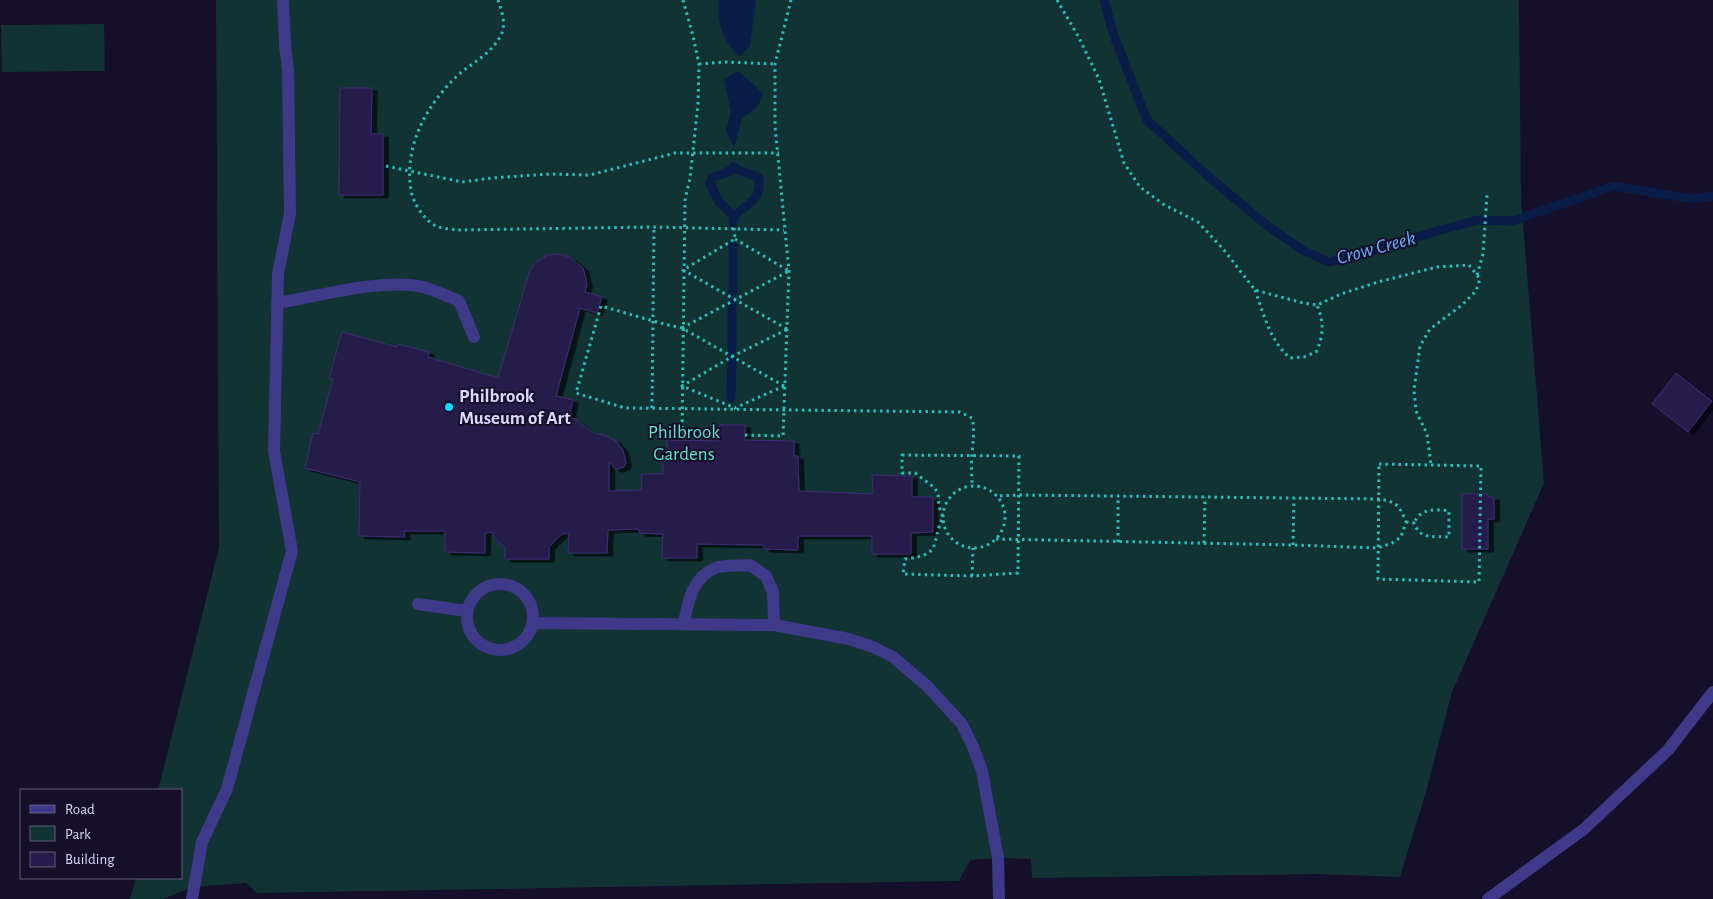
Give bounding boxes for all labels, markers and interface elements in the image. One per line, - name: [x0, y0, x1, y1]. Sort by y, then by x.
- water label: Crow Creek: [1334, 228, 1418, 268]
- place label: Philbrook Museum of Art: [459, 387, 571, 428]
- marker: Philbrook Museum of Art: [443, 401, 455, 413]
- park label: Philbrook Gardens: [648, 423, 720, 464]
- legend: [20, 789, 182, 879]
- text: Road: [65, 802, 95, 817]
- text: Park: [65, 827, 91, 842]
- text: Building: [65, 852, 115, 867]

